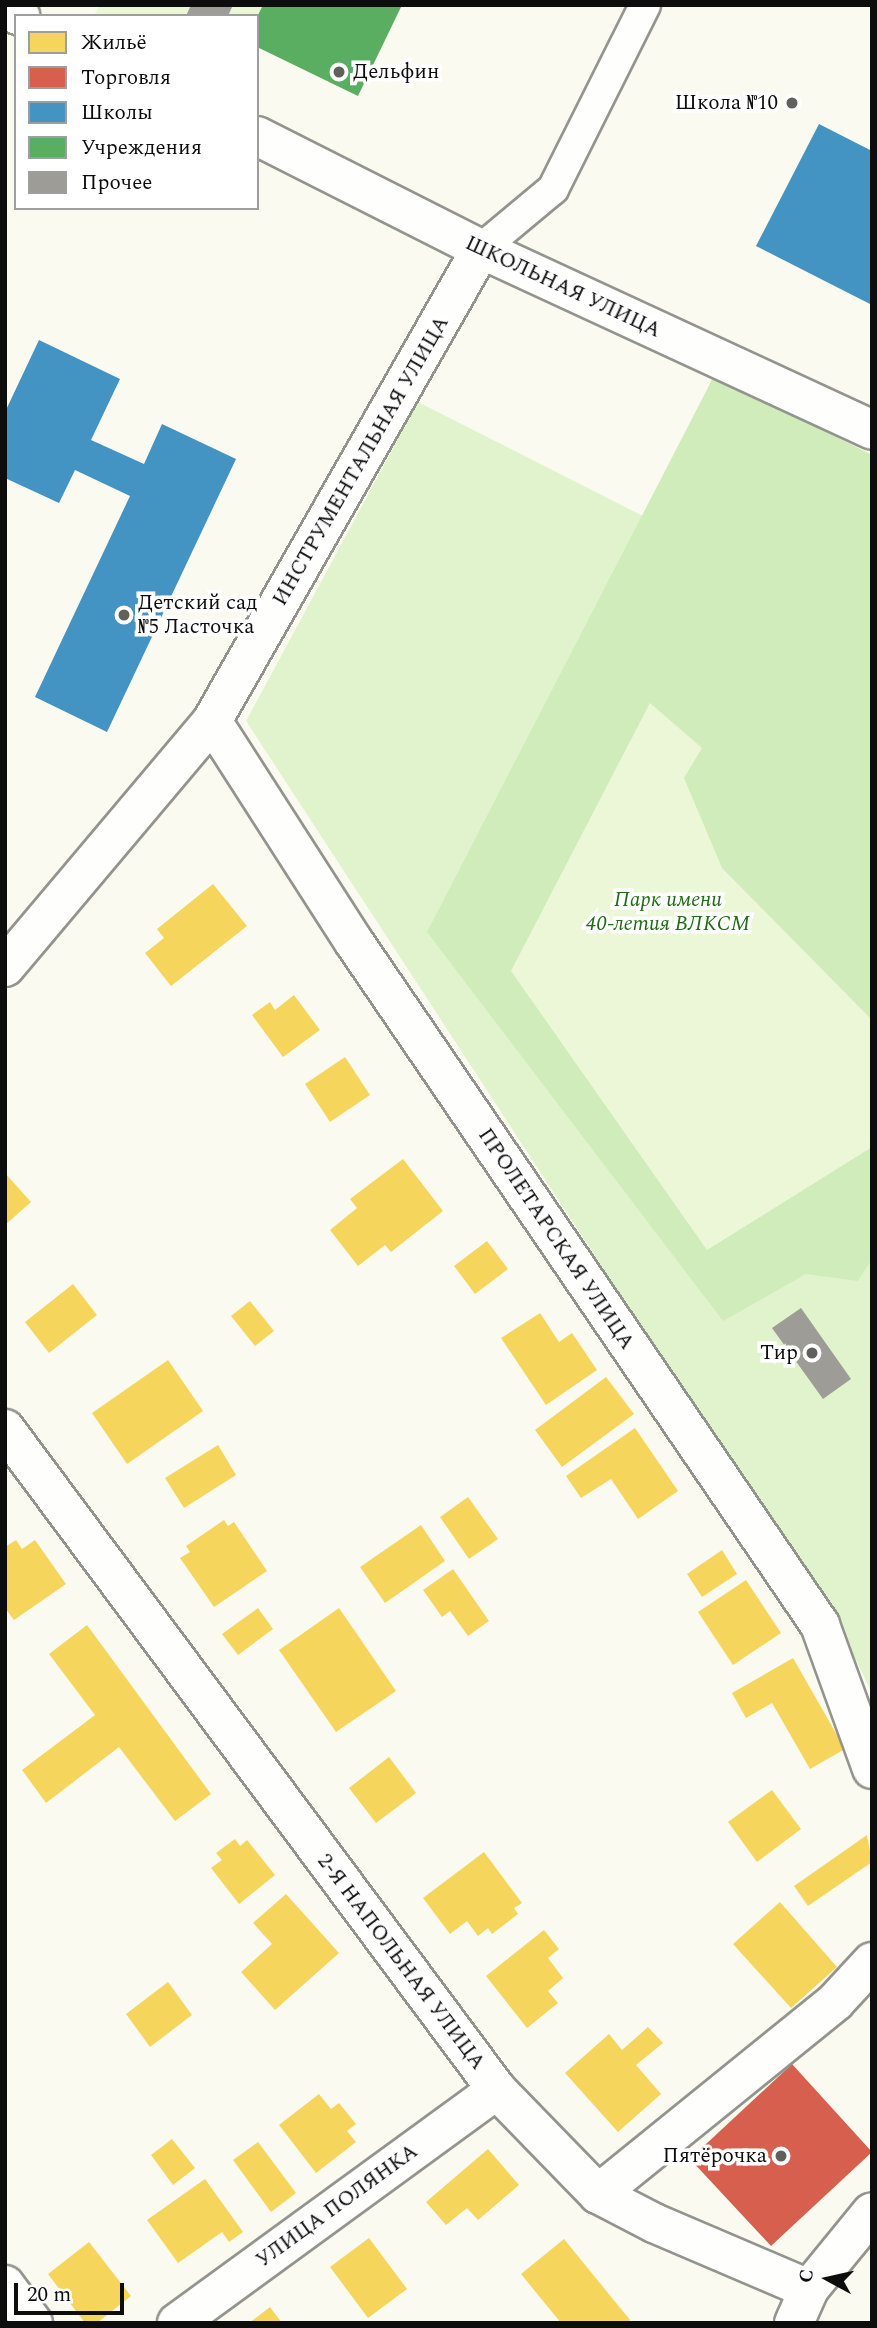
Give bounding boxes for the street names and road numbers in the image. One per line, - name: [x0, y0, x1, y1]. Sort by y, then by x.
- street label: ШКОЛЬНАЯ УЛИЦА: [461, 231, 665, 343]
- street label: ИНСТРУМЕНТАЛЬНАЯ УЛИЦА: [267, 312, 455, 610]
- street label: ПРОЛЕТАРСКАЯ УЛИЦА: [472, 1123, 640, 1355]
- street label: 2-Я НАПОЛЬНАЯ УЛИЦА: [312, 1849, 490, 2075]
- street label: УЛИЦА ПОЛЯНКА: [251, 2139, 423, 2273]

